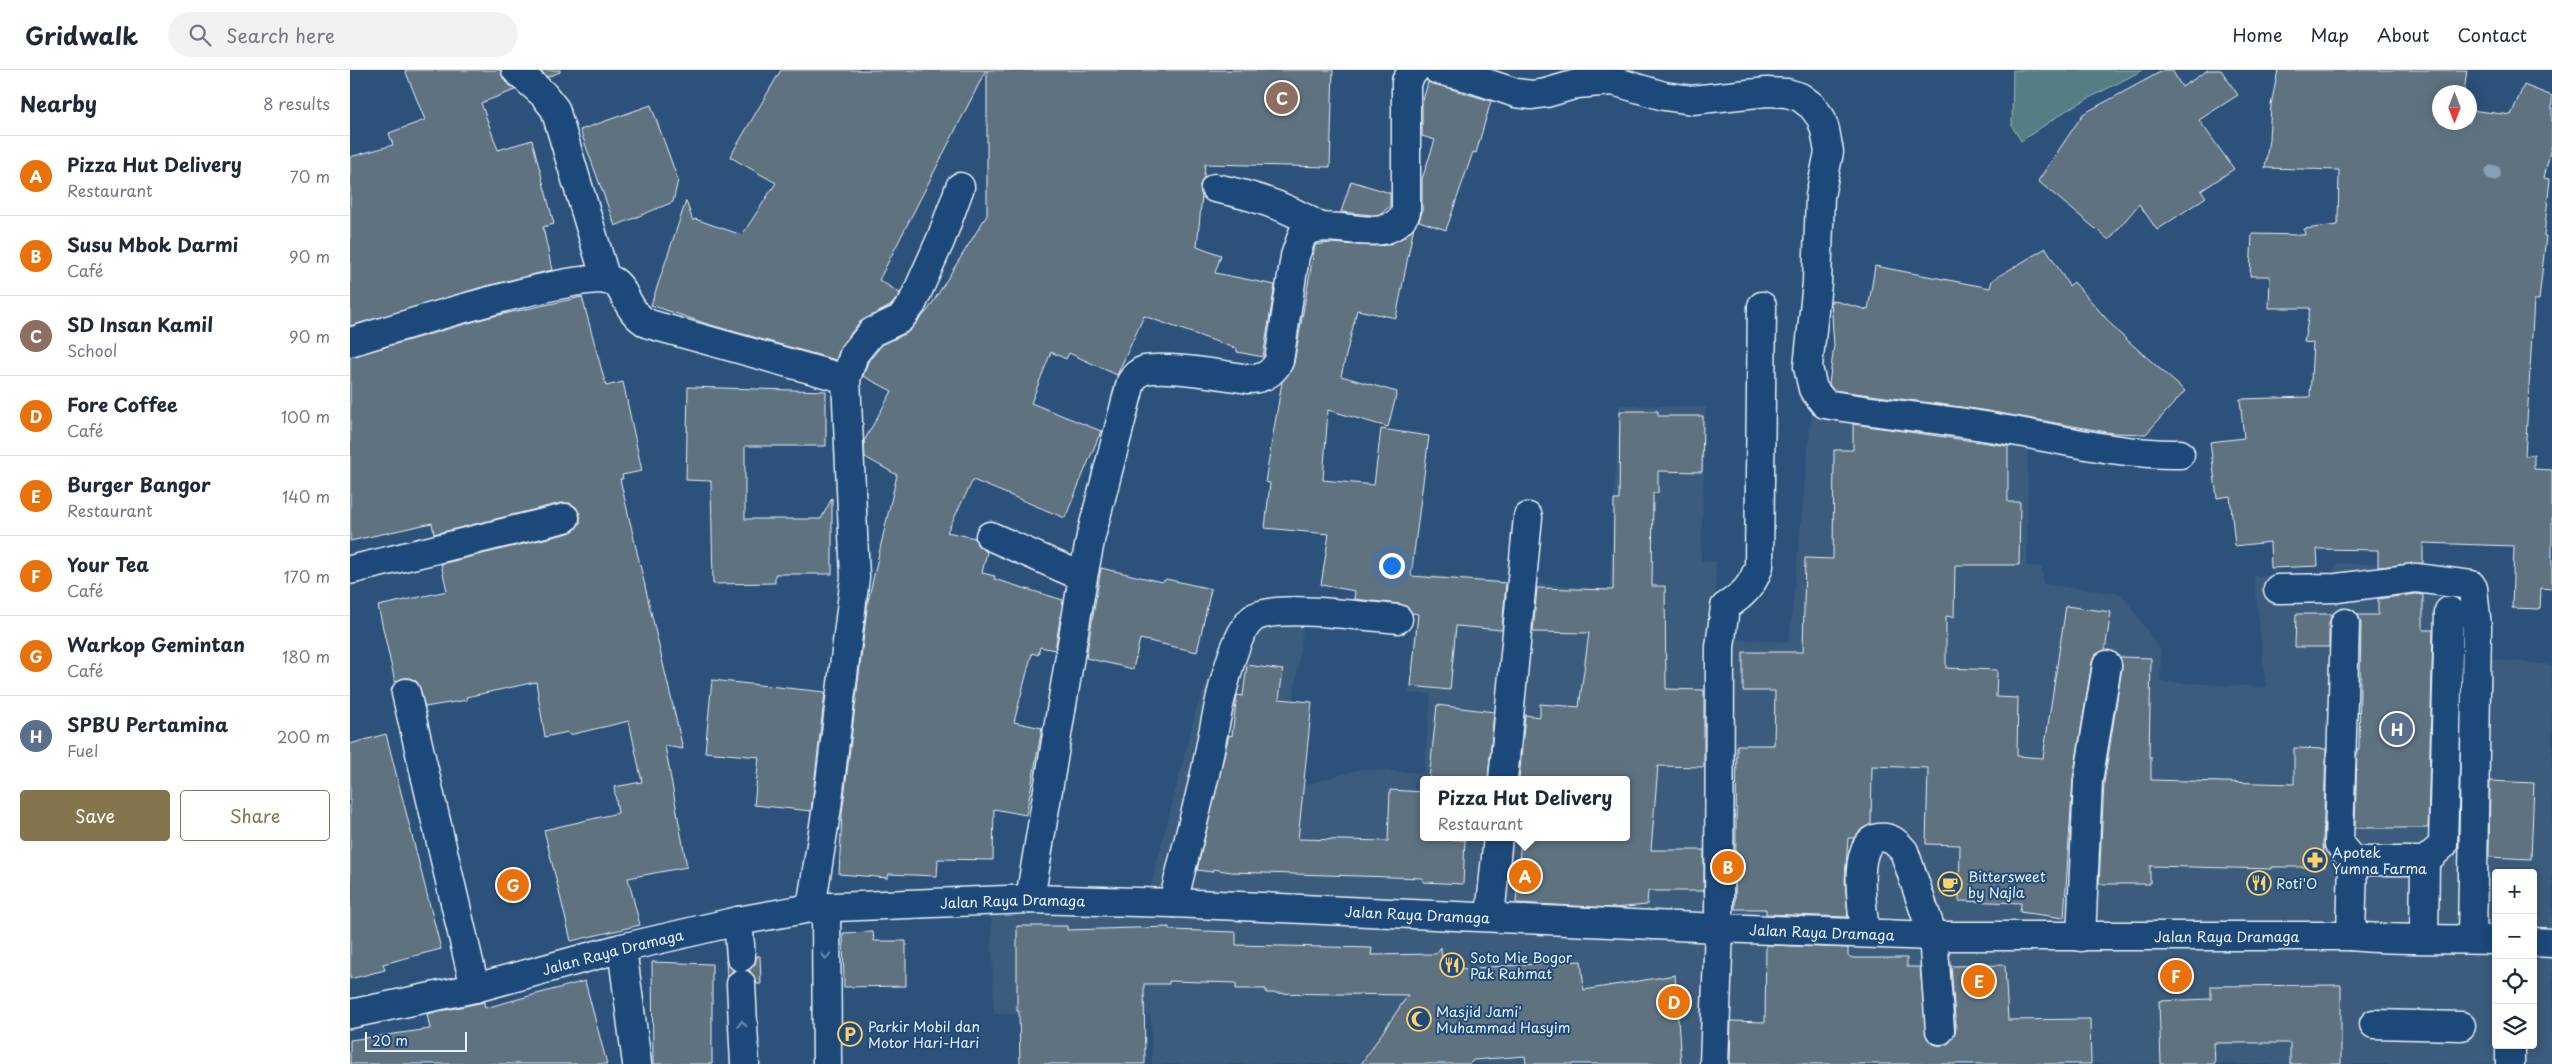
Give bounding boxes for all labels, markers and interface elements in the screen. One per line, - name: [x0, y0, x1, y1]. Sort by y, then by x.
- search box: [168, 12, 518, 57]
- text: Gridwalk: [25, 17, 138, 53]
- icon: search: [186, 21, 214, 49]
- text: Search here: [226, 21, 335, 49]
- text: Home: [2232, 21, 2282, 48]
- text: Map: [2310, 21, 2349, 48]
- text: About: [2377, 21, 2429, 48]
- text: Contact: [2457, 21, 2527, 48]
- pin: C: [1266, 79, 1298, 117]
- north arrow: [2432, 85, 2477, 130]
- text: Nearby: [20, 87, 97, 119]
- text: 8 results: [263, 91, 330, 115]
- text: Pizza Hut Delivery: [67, 150, 242, 178]
- text: A: [30, 164, 42, 188]
- text: 70 m: [290, 164, 330, 188]
- text: Restaurant: [67, 178, 153, 202]
- text: Susu Mbok Darmi: [67, 230, 238, 258]
- text: B: [31, 244, 41, 268]
- text: 90 m: [289, 244, 330, 268]
- text: Café: [67, 258, 103, 282]
- text: SD Insan Kamil: [67, 310, 213, 338]
- text: C: [30, 324, 42, 348]
- text: 90 m: [289, 324, 330, 348]
- text: School: [67, 338, 117, 362]
- text: Fore Coffee: [67, 390, 178, 418]
- text: D: [30, 404, 42, 428]
- text: 100 m: [281, 404, 330, 428]
- text: Café: [67, 418, 103, 442]
- text: Burger Bangor: [67, 470, 211, 498]
- text: E: [31, 484, 41, 508]
- text: 140 m: [282, 484, 330, 508]
- text: Restaurant: [67, 498, 153, 522]
- text: Your Tea: [67, 550, 149, 578]
- your location: [1379, 553, 1405, 579]
- text: F: [31, 564, 41, 588]
- text: 170 m: [284, 564, 330, 588]
- text: Café: [67, 578, 103, 602]
- text: Warkop Gemintan: [67, 630, 245, 658]
- text: G: [29, 644, 43, 668]
- text: 180 m: [282, 644, 330, 668]
- text: Café: [67, 658, 103, 682]
- text: SPBU Pertamina: [67, 710, 228, 738]
- pin: H: [2381, 710, 2413, 748]
- text: H: [30, 724, 42, 748]
- text: 200 m: [277, 724, 330, 748]
- text: Fuel: [67, 738, 98, 762]
- popup: [1420, 776, 1630, 841]
- text: Pizza Hut Delivery: [1438, 783, 1612, 811]
- button: Save: [20, 790, 170, 841]
- button: Share: [180, 790, 330, 841]
- text: Restaurant: [1438, 811, 1523, 835]
- place label: Apotek Yumna Farma: [2332, 842, 2427, 879]
- pharmacy icon: Apotek Yumna Farma: [2302, 847, 2328, 873]
- pin: B: [1712, 848, 1744, 886]
- pin: A: [1509, 857, 1541, 895]
- pin: G: [497, 866, 529, 904]
- place label: Bittersweet by Najla: [1968, 866, 2046, 903]
- map controls: [2492, 869, 2537, 1049]
- button: +: [2492, 869, 2537, 914]
- restaurant icon: Roti'O: [2246, 870, 2272, 896]
- cafe icon: Bittersweet by Najla: [1937, 871, 1963, 897]
- place label: Roti'O: [2276, 873, 2317, 894]
- street label: Jalan Raya Dramaga: [940, 888, 1086, 913]
- street label: Jalan Raya Dramaga: [1344, 900, 1490, 928]
- button: −: [2492, 914, 2537, 959]
- street label: Jalan Raya Dramaga: [1749, 919, 1895, 945]
- street label: Jalan Raya Dramaga: [539, 924, 686, 980]
- street label: Jalan Raya Dramaga: [2154, 926, 2300, 947]
- place label: Soto Mie Bogor Pak Rahmat: [1470, 947, 1573, 984]
- one-way arrow: [821, 952, 831, 960]
- restaurant icon: Soto Mie Bogor Pak Rahmat: [1439, 952, 1465, 978]
- pin: F: [2160, 957, 2192, 995]
- button: locate: [2492, 959, 2537, 1004]
- pin: E: [1963, 962, 1995, 1000]
- pin: D: [1658, 983, 1690, 1021]
- place label: Masjid Jami' Muhammad Hasyim: [1436, 1001, 1571, 1038]
- button: layers: [2492, 1004, 2537, 1049]
- mosque icon: Masjid Jami' Muhammad Hasyim: [1406, 1006, 1432, 1032]
- place label: Parkir Mobil dan Motor Hari-Hari: [868, 1016, 980, 1053]
- one-way arrow: [737, 1020, 748, 1028]
- parking icon: Parkir Mobil dan Motor Hari-Hari: [837, 1021, 863, 1047]
- scale bar: [365, 1029, 468, 1052]
- text: 20 m: [372, 1030, 408, 1051]

